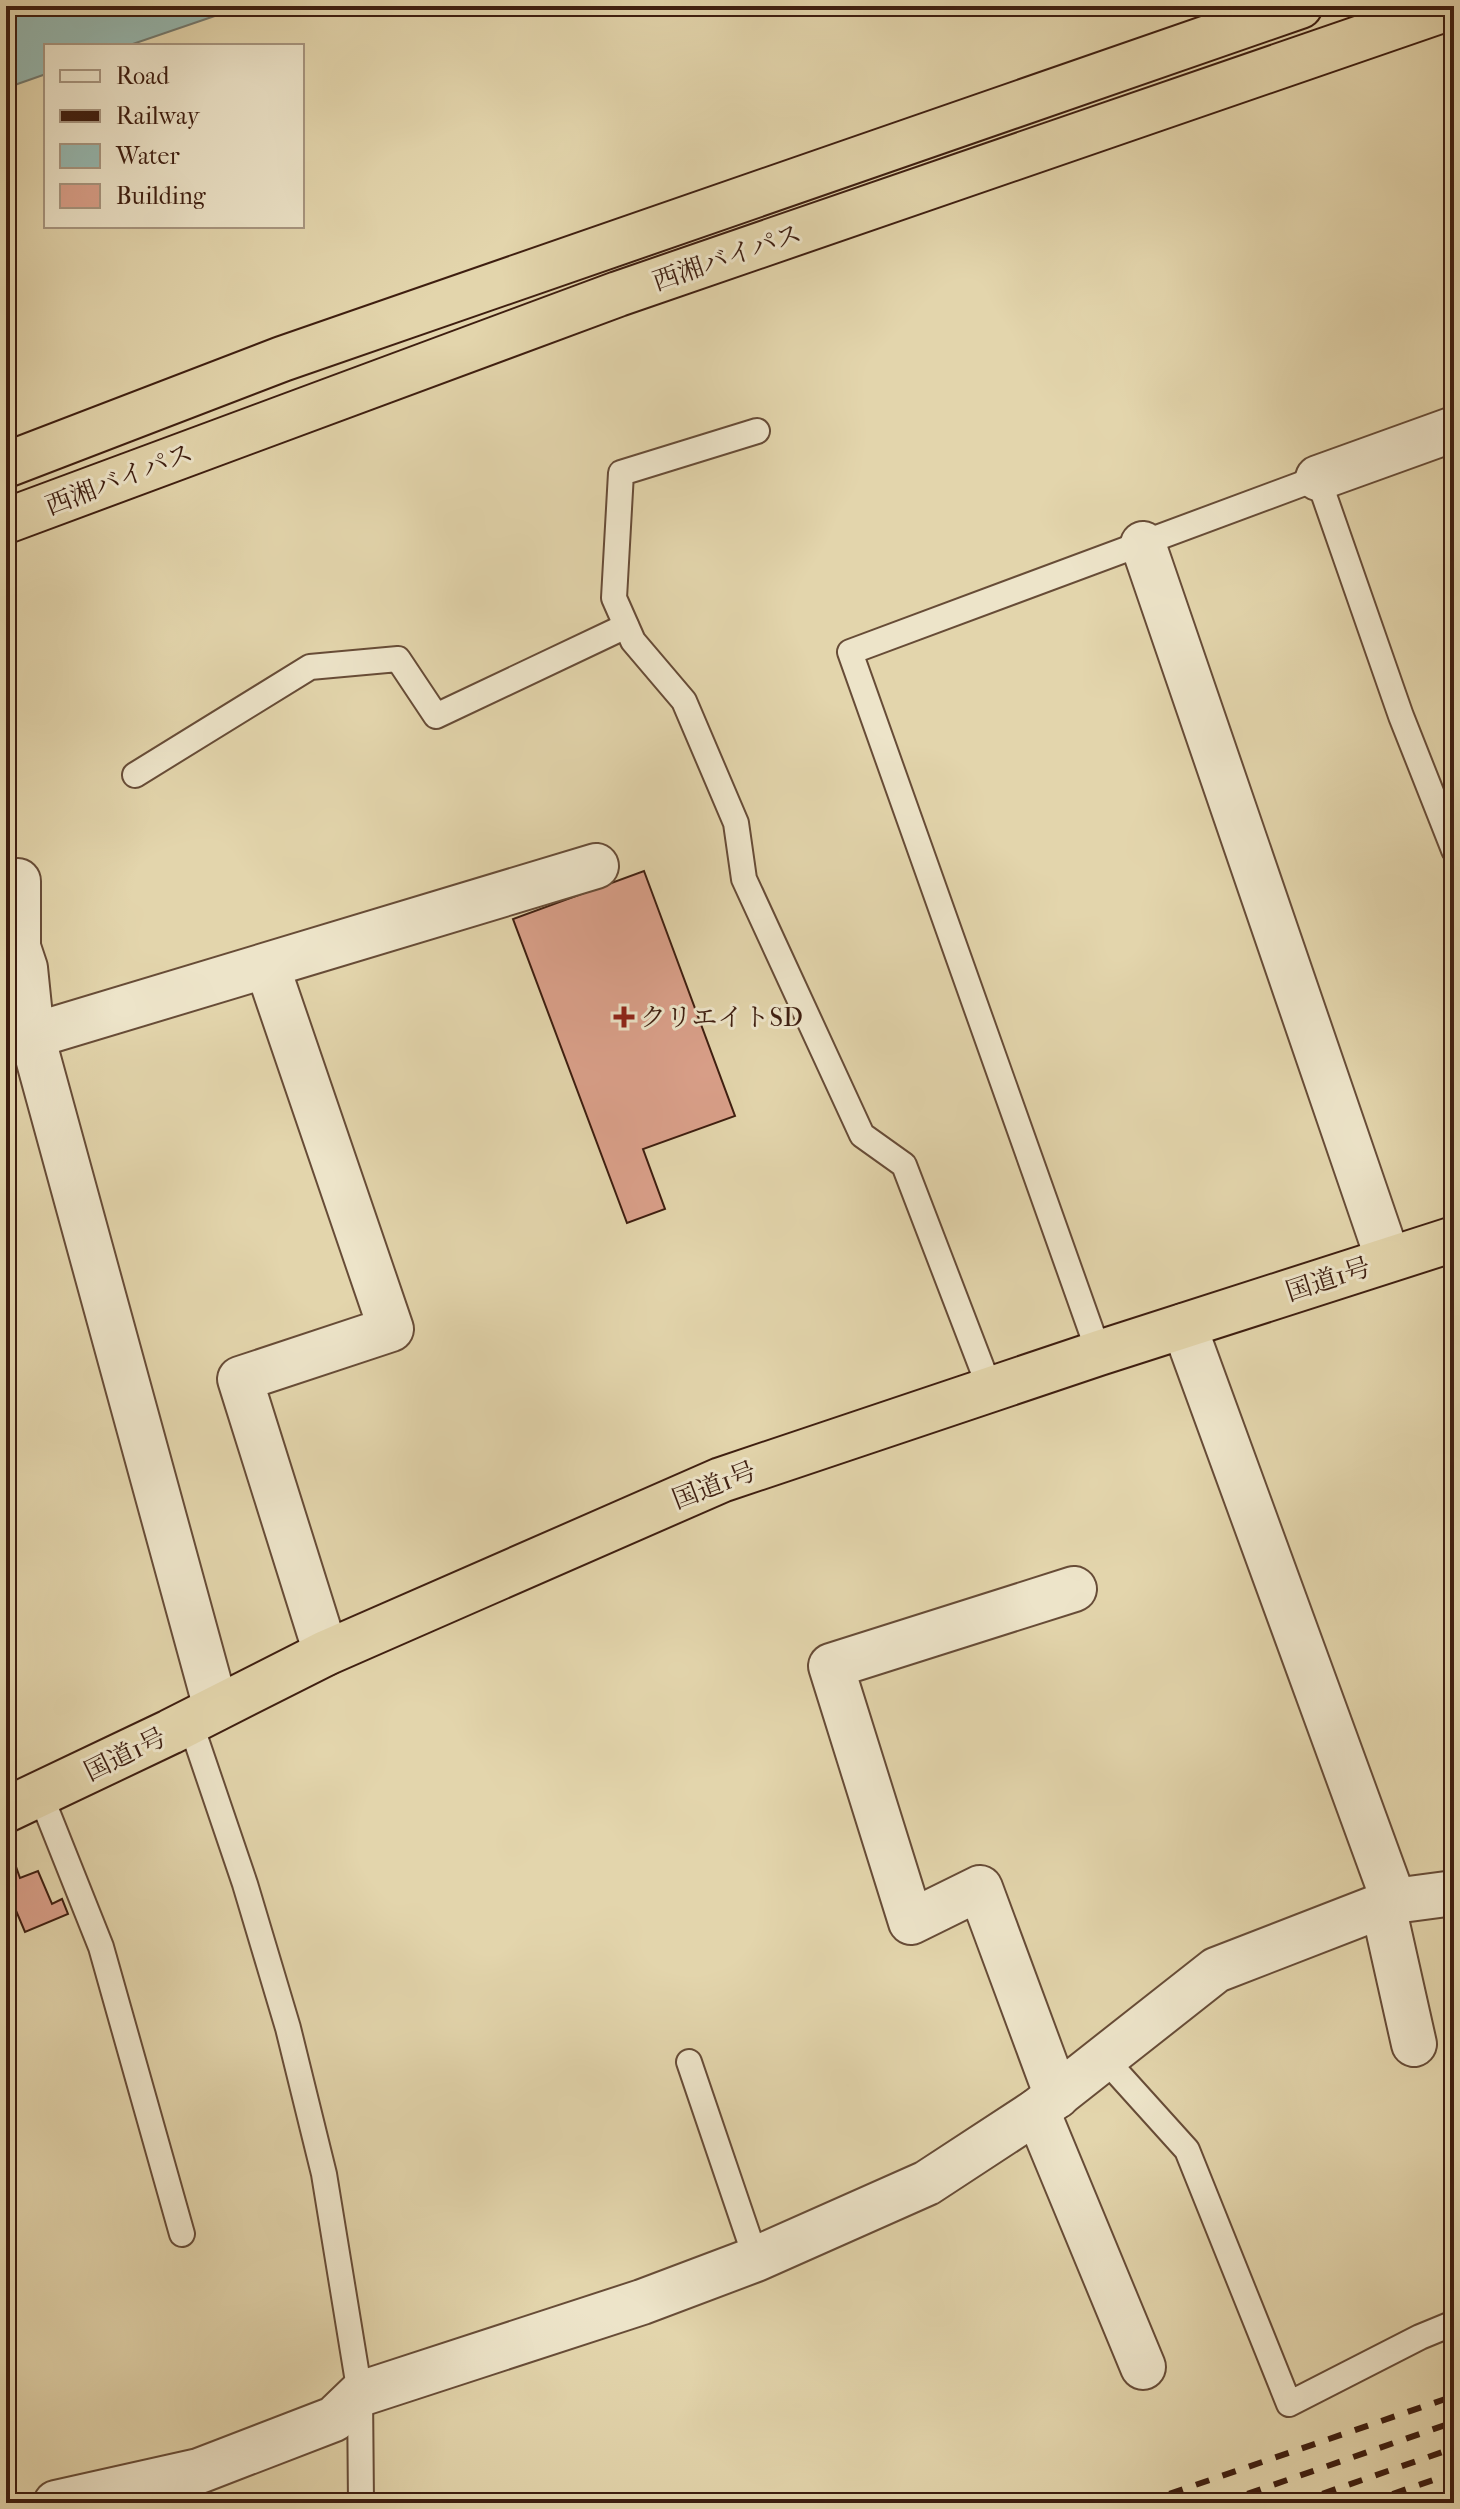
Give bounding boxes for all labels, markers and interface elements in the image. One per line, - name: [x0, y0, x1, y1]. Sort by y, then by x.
- legend: [44, 44, 304, 228]
- text: Road: [116, 62, 170, 90]
- text: Railway: [116, 102, 201, 130]
- text: Water: [115, 142, 180, 170]
- text: Building: [116, 182, 207, 210]
- street label: 西湘バイパス: [649, 218, 806, 297]
- street label: 西湘バイパス: [41, 437, 197, 522]
- place label: クリエイトSD: [640, 1002, 803, 1033]
- marker: クリエイトSD: [615, 1008, 633, 1026]
- street label: 国道1号: [1282, 1251, 1374, 1308]
- street label: 国道1号: [668, 1455, 760, 1516]
- street label: 国道1号: [79, 1721, 171, 1788]

